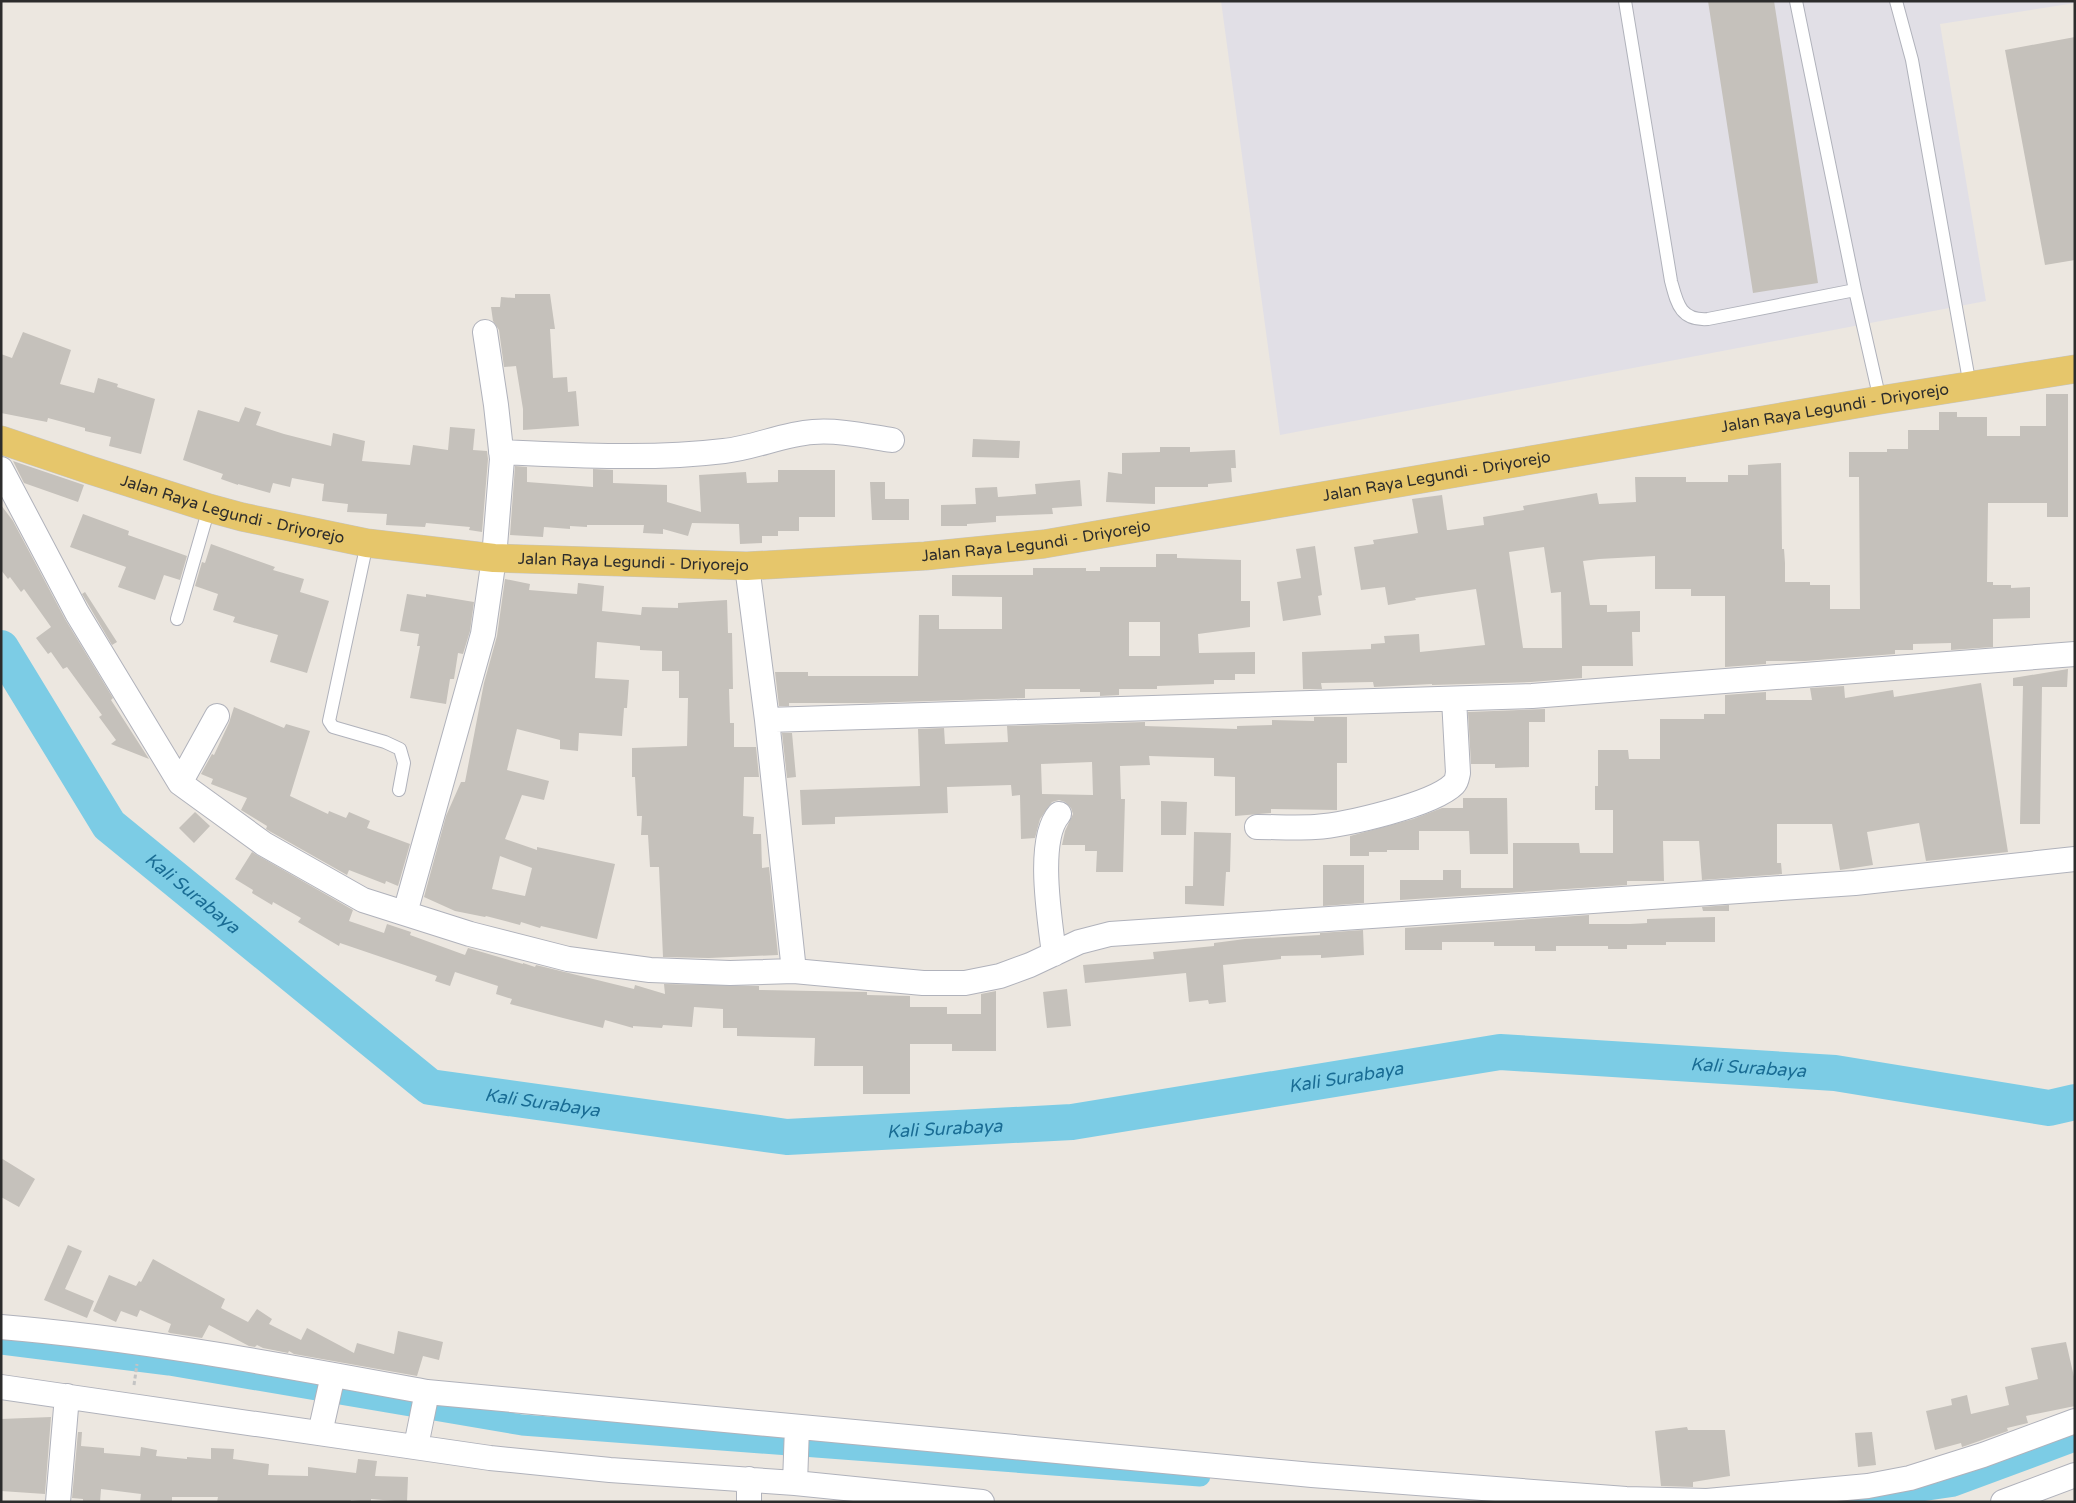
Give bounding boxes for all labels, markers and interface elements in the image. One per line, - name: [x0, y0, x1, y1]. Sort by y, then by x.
- street label: Jalan Raya Legundi - Driyorejo: [1719, 379, 1950, 437]
- street label: Jalan Raya Legundi - Driyorejo: [1321, 447, 1552, 506]
- street label: Jalan Raya Legundi - Driyorejo: [118, 470, 346, 548]
- street label: Jalan Raya Legundi - Driyorejo: [920, 516, 1152, 566]
- street label: Jalan Raya Legundi - Driyorejo: [517, 549, 749, 576]
- water label: Kali Surabaya: [141, 848, 245, 939]
- water label: Kali Surabaya: [1690, 1053, 1808, 1082]
- water label: Kali Surabaya: [1287, 1057, 1406, 1097]
- water label: Kali Surabaya: [483, 1084, 602, 1122]
- water label: Kali Surabaya: [886, 1115, 1004, 1143]

